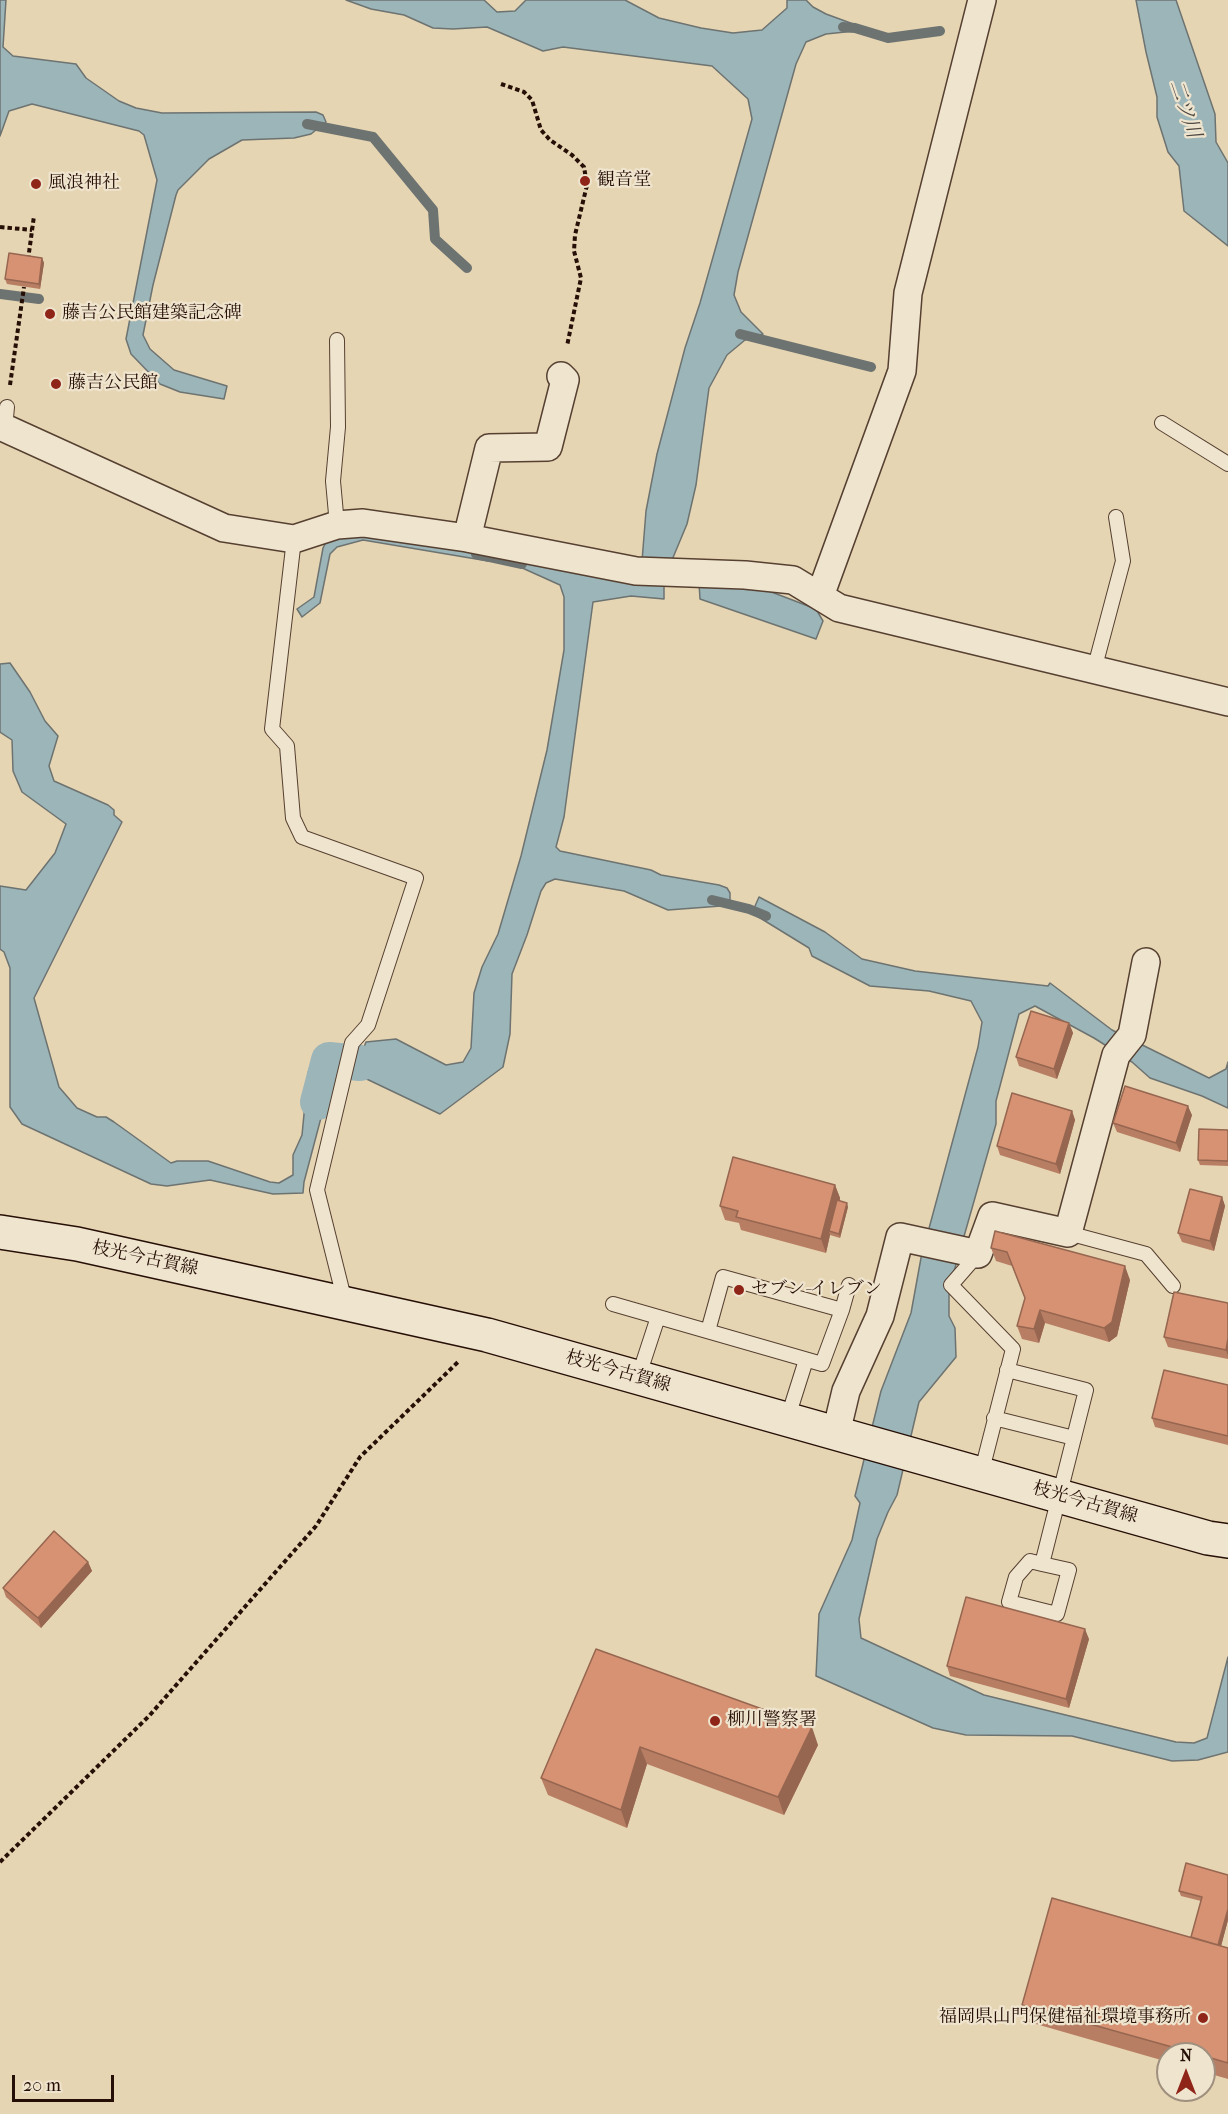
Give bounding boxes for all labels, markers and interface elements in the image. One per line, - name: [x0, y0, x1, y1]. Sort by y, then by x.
- water label: 二ツ川: [1163, 77, 1205, 141]
- place label: 観音堂: [597, 170, 651, 192]
- place label: 風浪神社: [48, 173, 120, 195]
- marker: 観音堂: [578, 174, 592, 188]
- marker: 風浪神社: [29, 177, 43, 191]
- place label: 藤吉公民館建築記念碑: [62, 303, 242, 325]
- marker: 藤吉公民館建築記念碑: [43, 307, 57, 321]
- place label: 藤吉公民館: [68, 373, 158, 395]
- marker: 藤吉公民館: [49, 377, 63, 391]
- street label: 枝光今古賀線: [90, 1237, 200, 1281]
- place label: セブン-イレブン: [751, 1279, 882, 1301]
- marker: セブン-イレブン: [732, 1283, 746, 1297]
- street label: 枝光今古賀線: [563, 1347, 673, 1397]
- street label: 枝光今古賀線: [1030, 1478, 1140, 1528]
- place label: 柳川警察署: [727, 1710, 817, 1732]
- marker: 柳川警察署: [708, 1714, 722, 1728]
- place label: 福岡県山門保健福祉環境事務所: [939, 2007, 1191, 2029]
- marker: 福岡県山門保健福祉環境事務所: [1196, 2011, 1210, 2025]
- north arrow: [1156, 2042, 1216, 2102]
- text: N: [1180, 2046, 1192, 2065]
- scale bar: [15, 2063, 117, 2101]
- text: 20 m: [23, 2075, 61, 2096]

